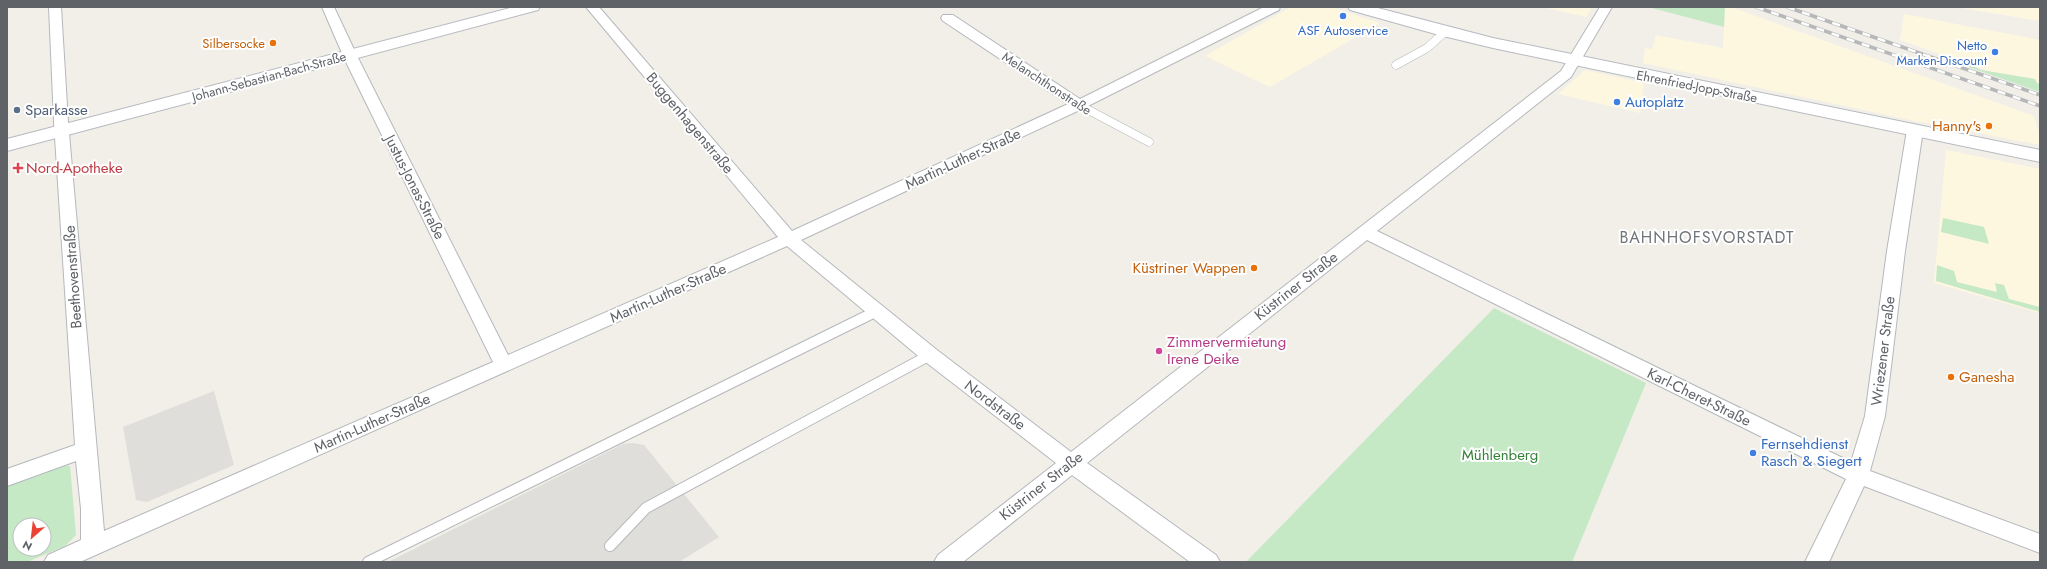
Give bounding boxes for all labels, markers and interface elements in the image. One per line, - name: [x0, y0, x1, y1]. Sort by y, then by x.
- marker: ASF Autoservice: [1338, 11, 1348, 21]
- place label: ASF Autoservice: [1298, 21, 1388, 40]
- place label: Silbersocke: [202, 34, 265, 53]
- place label: Netto Marken-Discount: [1896, 36, 1988, 70]
- marker: Silbersocke: [268, 38, 278, 48]
- street label: Johann-Sebastian-Bach-Straße: [188, 47, 349, 107]
- street label: Melanchthonstraße: [998, 47, 1095, 120]
- marker: Netto Marken-Discount: [1990, 47, 2000, 57]
- street label: Ehrenfried-Jopp-Straße: [1635, 65, 1759, 108]
- street label: Buggenhagenstraße: [641, 68, 739, 179]
- place label: Autoplatz: [1625, 91, 1684, 113]
- marker: Autoplatz: [1612, 97, 1622, 107]
- place label: Sparkasse: [25, 99, 88, 121]
- marker: Sparkasse: [12, 105, 22, 115]
- place label: Hanny's: [1932, 115, 1981, 137]
- marker: Hanny's: [1984, 121, 1994, 131]
- street label: Martin-Luther-Straße: [902, 122, 1025, 195]
- street label: Justus-Jonas-Straße: [378, 129, 451, 243]
- place label: Nord-Apotheke: [26, 157, 123, 179]
- marker: Nord-Apotheke: [13, 163, 23, 173]
- street label: Beethovenstraße: [58, 224, 88, 329]
- district label: BAHNHOFSVORSTADT: [1620, 226, 1794, 249]
- street label: Küstriner Straße: [1250, 246, 1343, 326]
- street label: Martin-Luther-Straße: [606, 257, 730, 329]
- place label: Küstriner Wappen: [1132, 257, 1246, 279]
- marker: Küstriner Wappen: [1249, 263, 1259, 273]
- street label: Wriezener Straße: [1865, 295, 1901, 407]
- place label: Zimmervermietung Irene Deike: [1167, 331, 1286, 370]
- marker: Zimmervermietung Irene Deike: [1154, 346, 1164, 356]
- street label: Karl-Cheret-Straße: [1643, 362, 1755, 432]
- place label: Ganesha: [1959, 366, 2015, 388]
- marker: Ganesha: [1946, 372, 1956, 382]
- street label: Nordstraße: [960, 375, 1030, 436]
- street label: Martin-Luther-Straße: [310, 387, 434, 459]
- place label: Fernsehdienst Rasch & Siegert: [1761, 433, 1862, 472]
- park label: Mühlenberg: [1462, 444, 1538, 466]
- street label: Küstriner Straße: [995, 446, 1088, 526]
- marker: Fernsehdienst Rasch & Siegert: [1748, 448, 1758, 458]
- north arrow: [12, 517, 52, 557]
- text: N: [20, 537, 35, 555]

